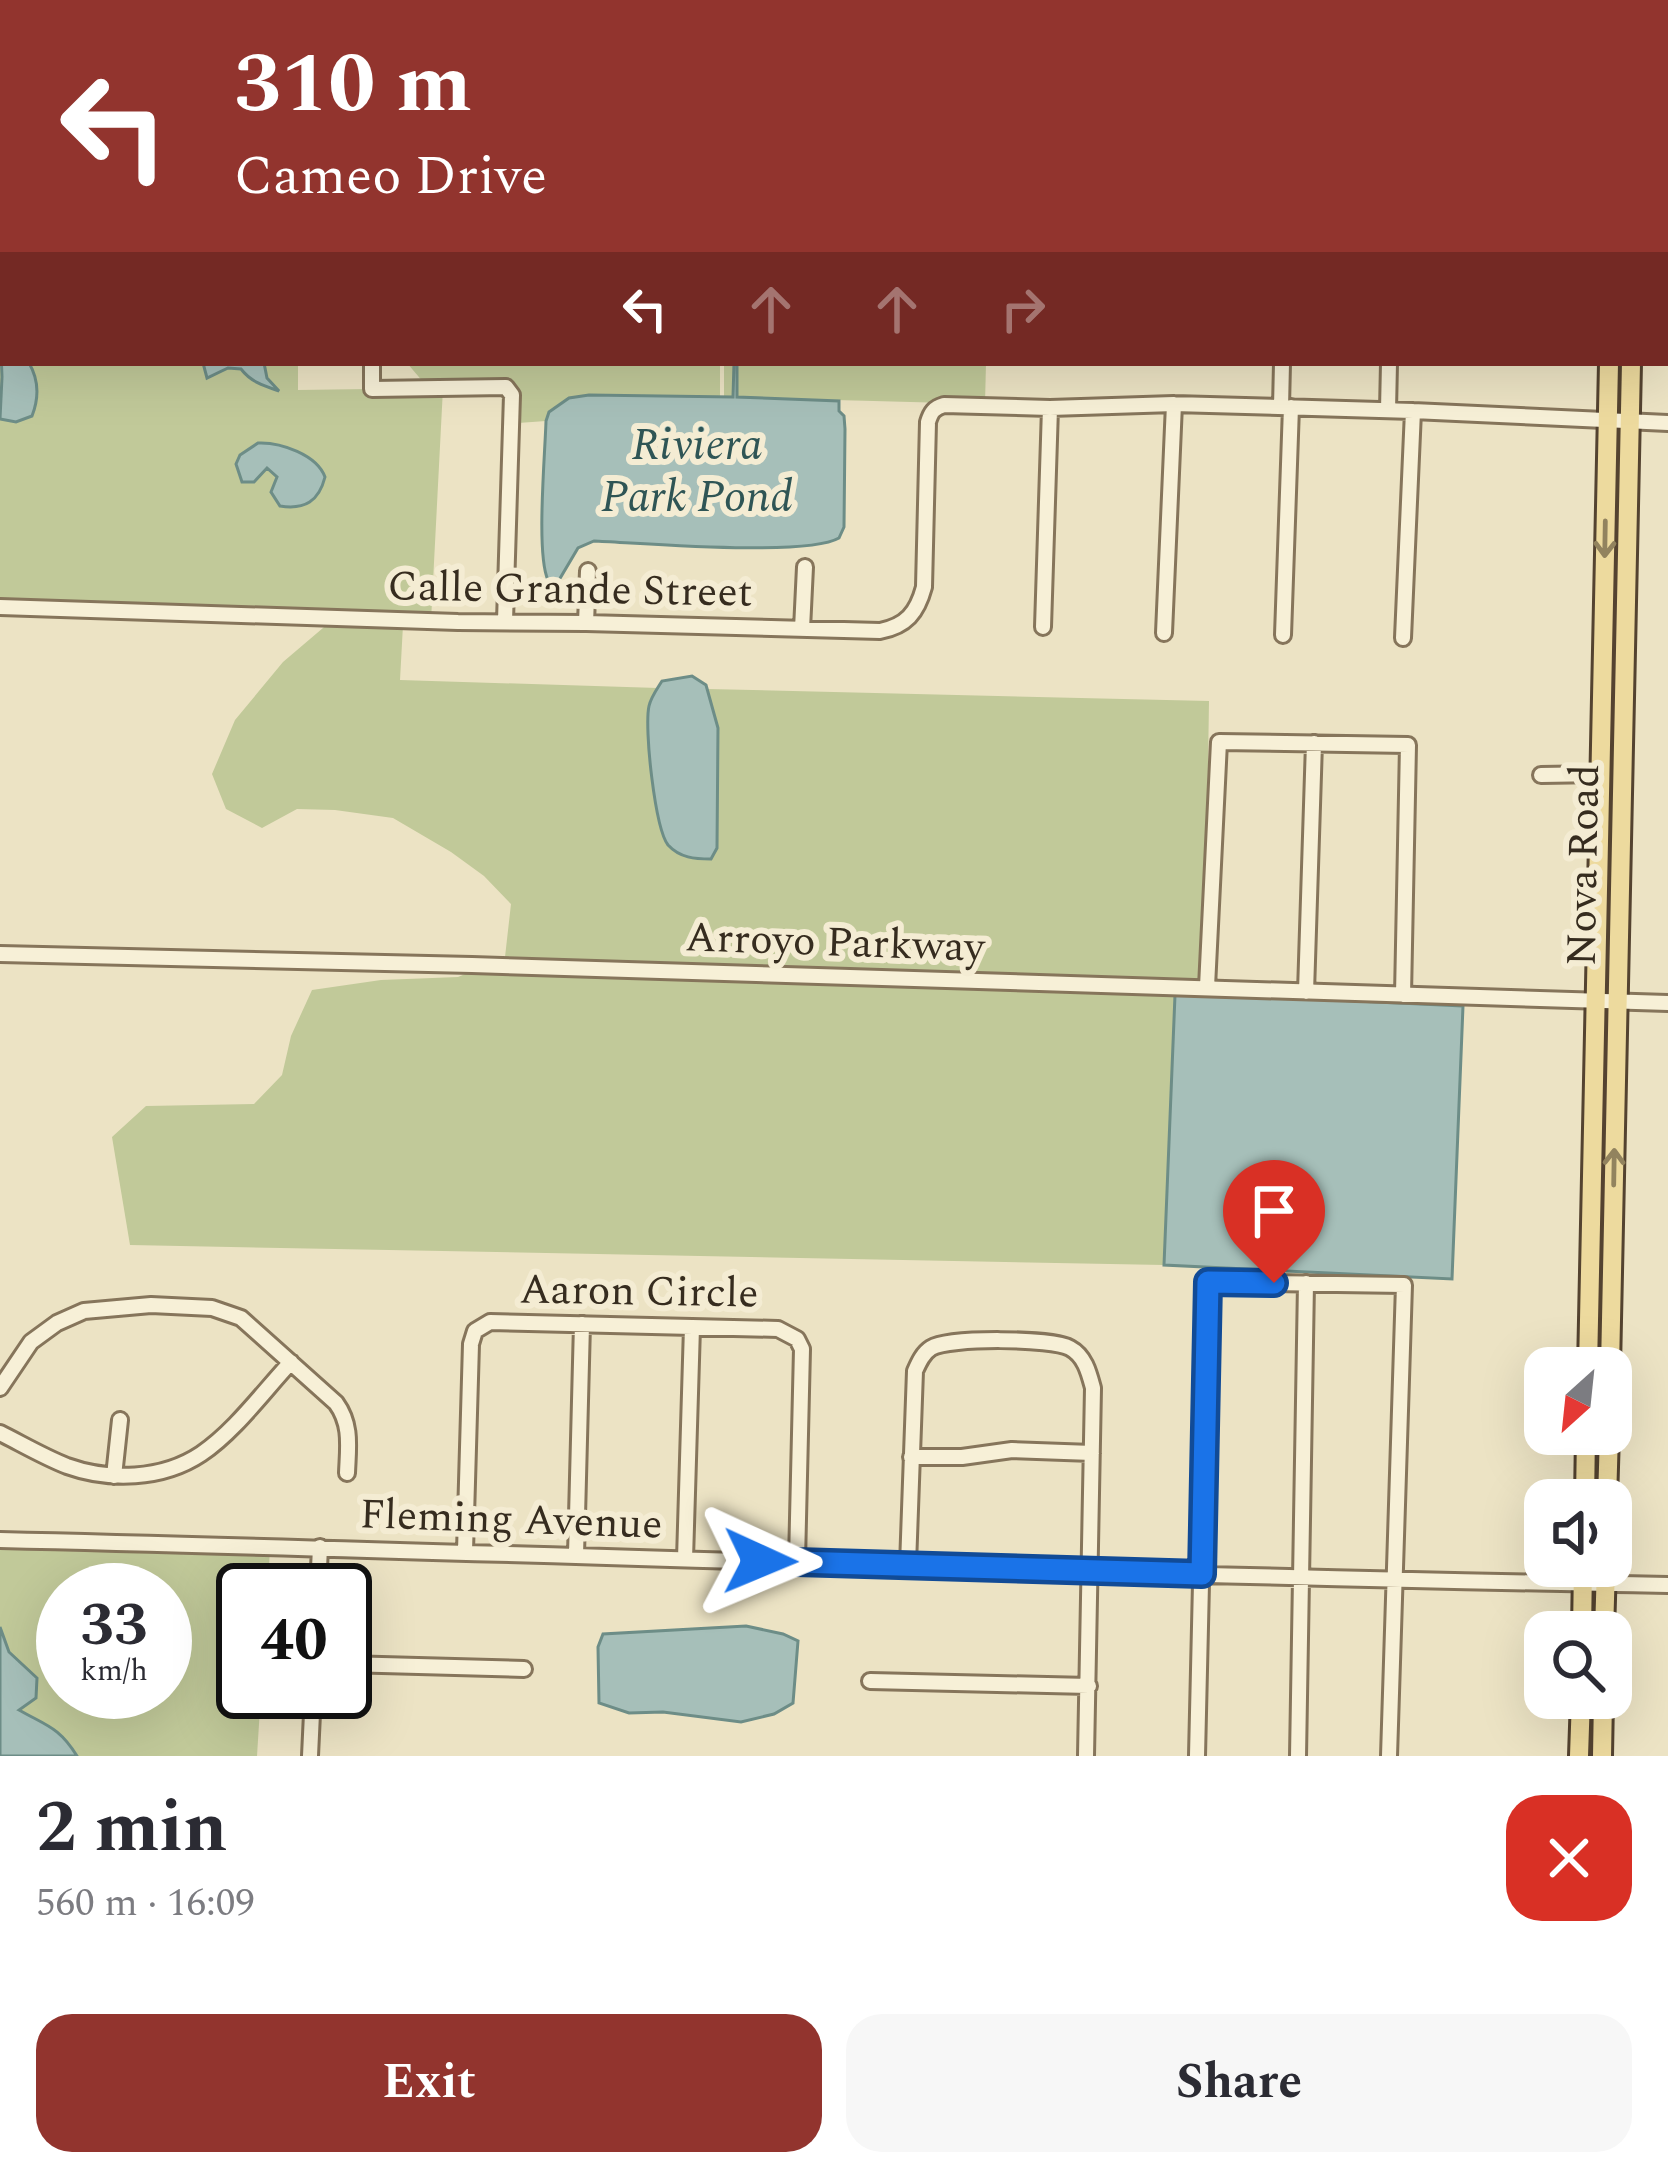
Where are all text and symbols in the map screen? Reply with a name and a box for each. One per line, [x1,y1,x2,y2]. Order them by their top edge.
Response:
text: 310 m [234,21,472,149]
icon: left [36,48,192,204]
text: Cameo Drive [234,136,547,218]
icon: left [612,276,678,342]
icon: ahead [738,276,804,342]
icon: ahead [864,276,930,342]
icon: right [990,276,1056,342]
water label: Riviera Park Pond [601,411,793,532]
one-way arrow [1594,519,1617,558]
street label: Calle Grande Street [387,555,753,625]
street label: Nova Road [1551,763,1617,967]
street label: Arroyo Parkway [684,906,988,980]
one-way arrow [1603,1148,1626,1187]
pin [1223,1160,1325,1283]
icon: arrive [1241,1178,1307,1244]
street label: Aaron Circle [519,1258,759,1326]
north arrow [1524,1347,1632,1455]
map controls [1524,1347,1632,1719]
button: sound [1524,1479,1632,1587]
street label: Fleming Avenue [358,1483,664,1557]
position arrow [697,1498,823,1624]
speed limit sign: 40 [216,1563,372,1719]
text: 33 [80,1580,148,1672]
button: search [1524,1611,1632,1719]
text: km/h [80,1648,148,1694]
text: 2 min [36,1774,228,1883]
button: close [1506,1795,1632,1921]
text: 560 m · 16:09 [36,1874,255,1933]
button: Exit [36,2014,822,2152]
button: Share [846,2014,1632,2152]

